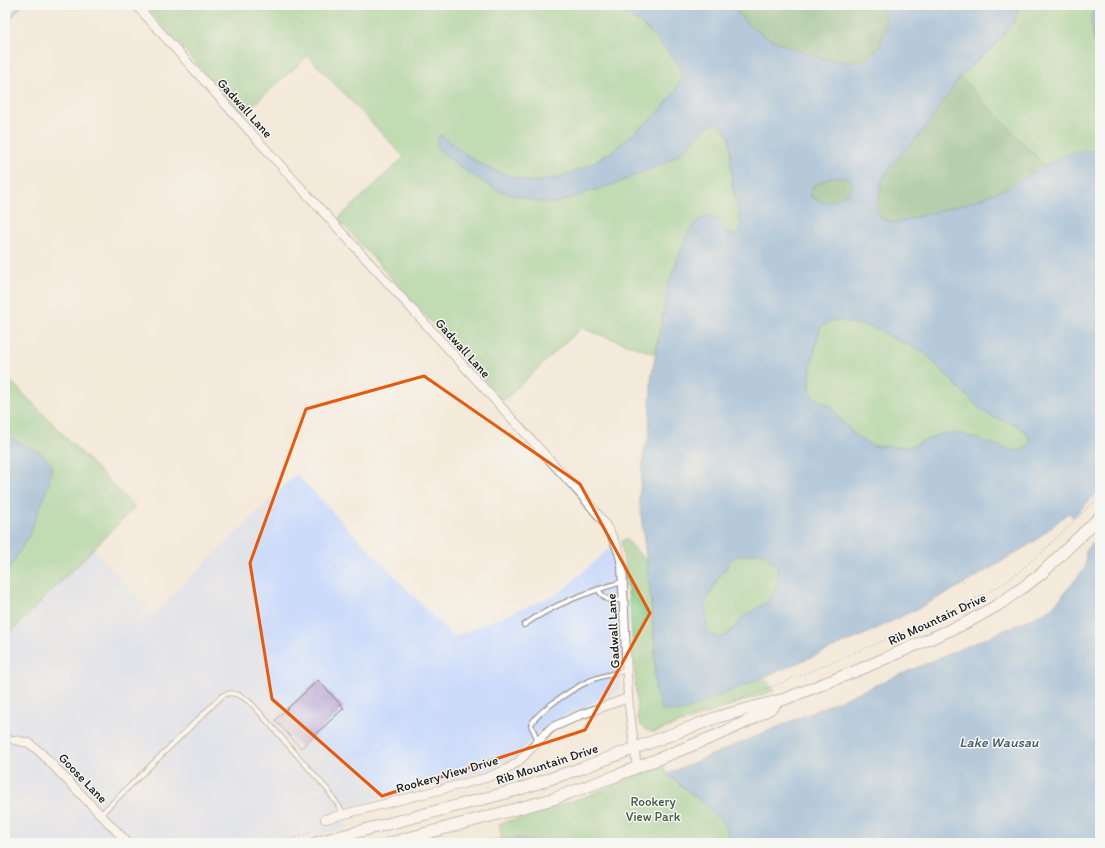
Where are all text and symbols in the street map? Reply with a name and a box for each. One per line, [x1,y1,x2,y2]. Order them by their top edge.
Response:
street label: Gadwall Lane [214,75,276,141]
street label: Gadwall Lane [432,315,494,381]
street label: Rib Mountain Drive [886,590,988,648]
street label: Gadwall Lane [604,593,622,669]
water label: Lake Wausau [959,734,1039,751]
street label: Rib Mountain Drive [494,740,600,788]
street label: Goose Lane [55,750,111,806]
street label: Rookery View Drive [394,752,500,796]
park label: Rookery View Park [626,794,681,824]

